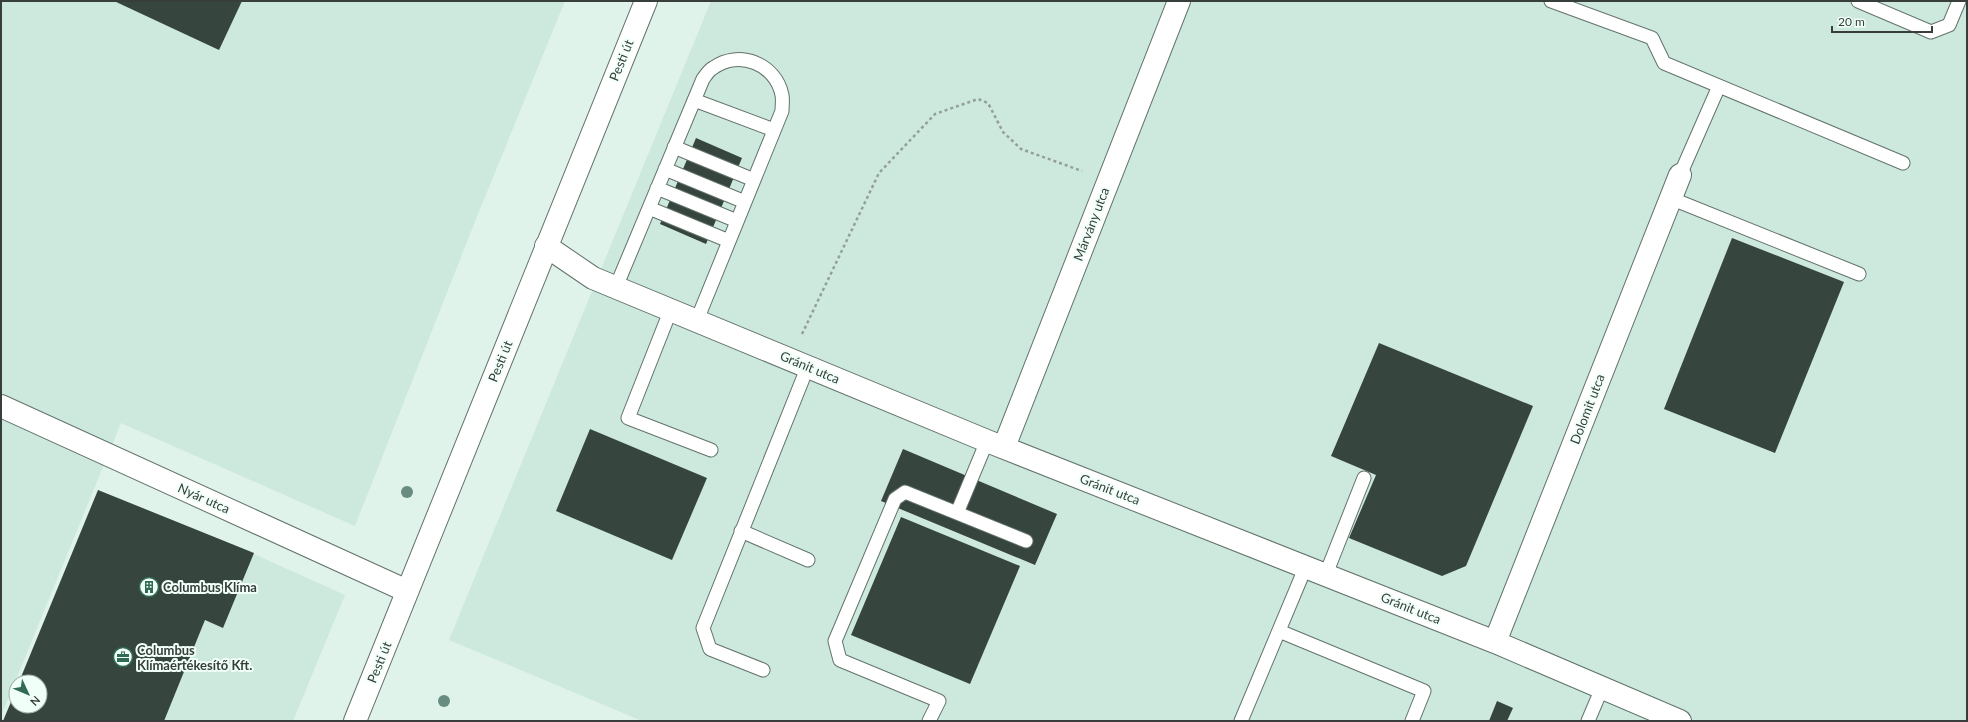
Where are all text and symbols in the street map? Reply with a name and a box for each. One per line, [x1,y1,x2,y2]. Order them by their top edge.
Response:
scale bar [1832,8,1932,34]
text: 20 m [1838,14,1865,29]
street label: Pesti út [605,37,637,83]
street label: Márvány utca [1070,185,1112,263]
street label: Pesti út [484,338,516,384]
street label: Gránit utca [778,347,842,387]
street label: Dolomit utca [1566,372,1608,446]
street label: Gránit utca [1078,470,1142,508]
street label: Nyár utca [176,479,232,517]
building icon: Columbus Klíma [138,576,160,598]
place label: Columbus Klíma [163,579,257,595]
street label: Gránit utca [1379,589,1443,627]
street label: Pesti út [363,639,395,685]
place label: Columbus Klímaértékesítő Kft. [137,642,252,673]
office icon: Columbus Klímaértékesítő Kft. [112,646,134,668]
north arrow [8,674,48,714]
text: N [28,694,43,709]

